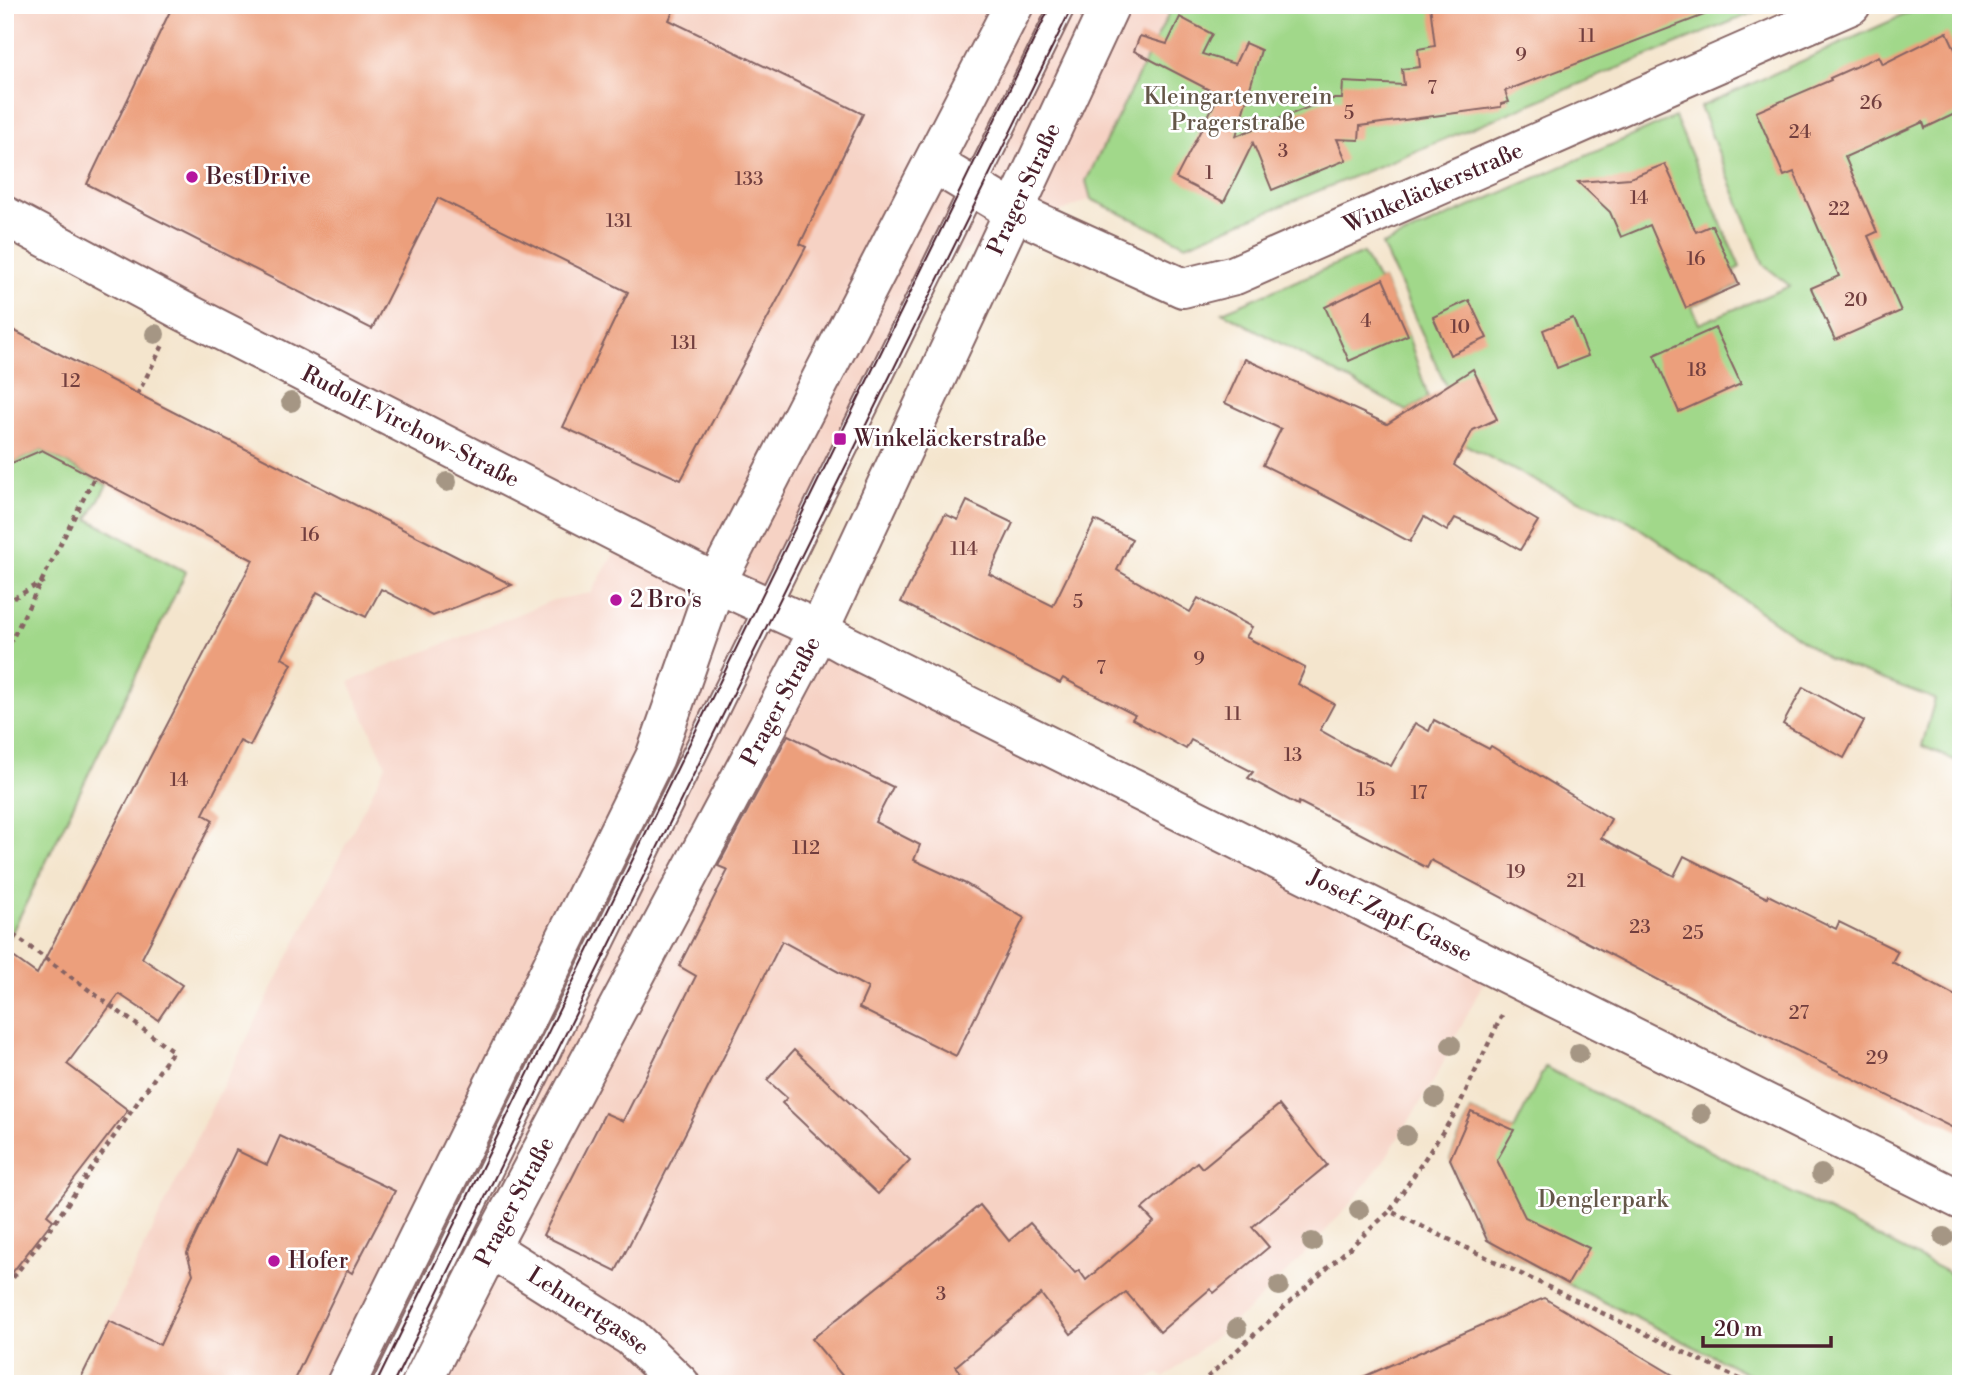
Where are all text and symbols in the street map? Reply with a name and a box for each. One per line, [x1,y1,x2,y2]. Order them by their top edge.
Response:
house number: 11 [1579,24,1596,48]
house number: 9 [1515,43,1527,67]
house number: 7 [1427,76,1437,100]
park label: Kleingartenverein Pragerstraße [1143,83,1333,137]
house number: 26 [1860,91,1882,115]
house number: 5 [1344,101,1354,125]
street label: Prager Straße [982,119,1067,260]
house number: 24 [1789,120,1811,144]
street label: Winkeläckerstraße [1339,136,1527,240]
house number: 3 [1278,139,1288,163]
house number: 1 [1205,161,1213,185]
place label: BestDrive [205,163,311,191]
house number: 133 [734,167,764,191]
marker: BestDrive [184,169,200,185]
house number: 14 [1630,186,1648,210]
house number: 22 [1828,197,1850,221]
house number: 131 [606,209,632,233]
house number: 16 [1686,247,1706,271]
house number: 20 [1844,288,1868,312]
house number: 4 [1360,309,1372,333]
house number: 10 [1450,315,1470,339]
house number: 131 [671,331,697,355]
house number: 18 [1687,358,1707,382]
street label: Rudolf-Virchow-Straße [297,360,524,494]
house number: 12 [61,369,81,393]
place label: Winkeläckerstraße [853,425,1047,453]
marker: Winkeläckerstraße [832,431,848,447]
house number: 16 [300,523,320,547]
house number: 114 [950,537,978,561]
place label: 2 Bro's [630,586,702,614]
house number: 5 [1073,590,1083,614]
marker: 2 Bro's [608,592,624,608]
street label: Prager Straße [735,632,827,771]
house number: 9 [1193,647,1205,671]
house number: 7 [1096,656,1106,680]
house number: 11 [1225,702,1242,726]
house number: 13 [1284,743,1302,767]
house number: 14 [170,768,188,792]
house number: 15 [1357,778,1375,802]
house number: 17 [1411,781,1428,805]
house number: 112 [792,836,820,860]
house number: 19 [1506,860,1526,884]
street label: Josef-Zapf-Gasse [1302,863,1477,968]
house number: 21 [1566,869,1586,893]
house number: 23 [1629,915,1651,939]
house number: 25 [1682,921,1704,945]
house number: 27 [1789,1001,1810,1025]
house number: 29 [1866,1046,1888,1070]
street label: Prager Straße [469,1132,561,1271]
park label: Denglerpark [1538,1186,1669,1214]
place label: Hofer [288,1247,348,1275]
marker: Hofer [266,1253,282,1269]
street label: Lehnertgasse [522,1261,655,1361]
house number: 3 [936,1282,946,1306]
scale bar [1703,1305,1831,1349]
text: 20 m [1714,1317,1763,1343]

